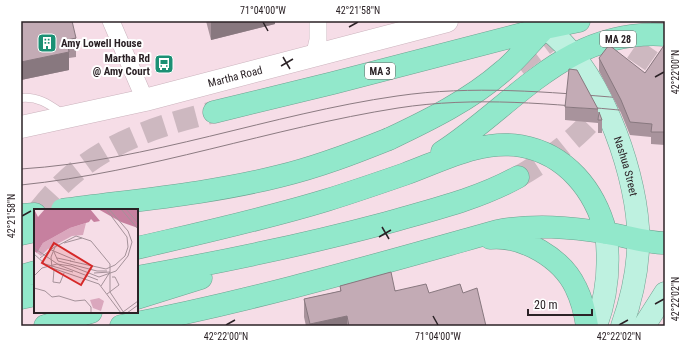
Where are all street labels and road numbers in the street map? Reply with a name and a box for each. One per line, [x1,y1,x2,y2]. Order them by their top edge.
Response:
road number: MA 28 [600,31,636,47]
street label: Martha Road [206,63,264,90]
road number: MA 3 [365,63,395,79]
street label: Nashua Street [611,134,640,197]

